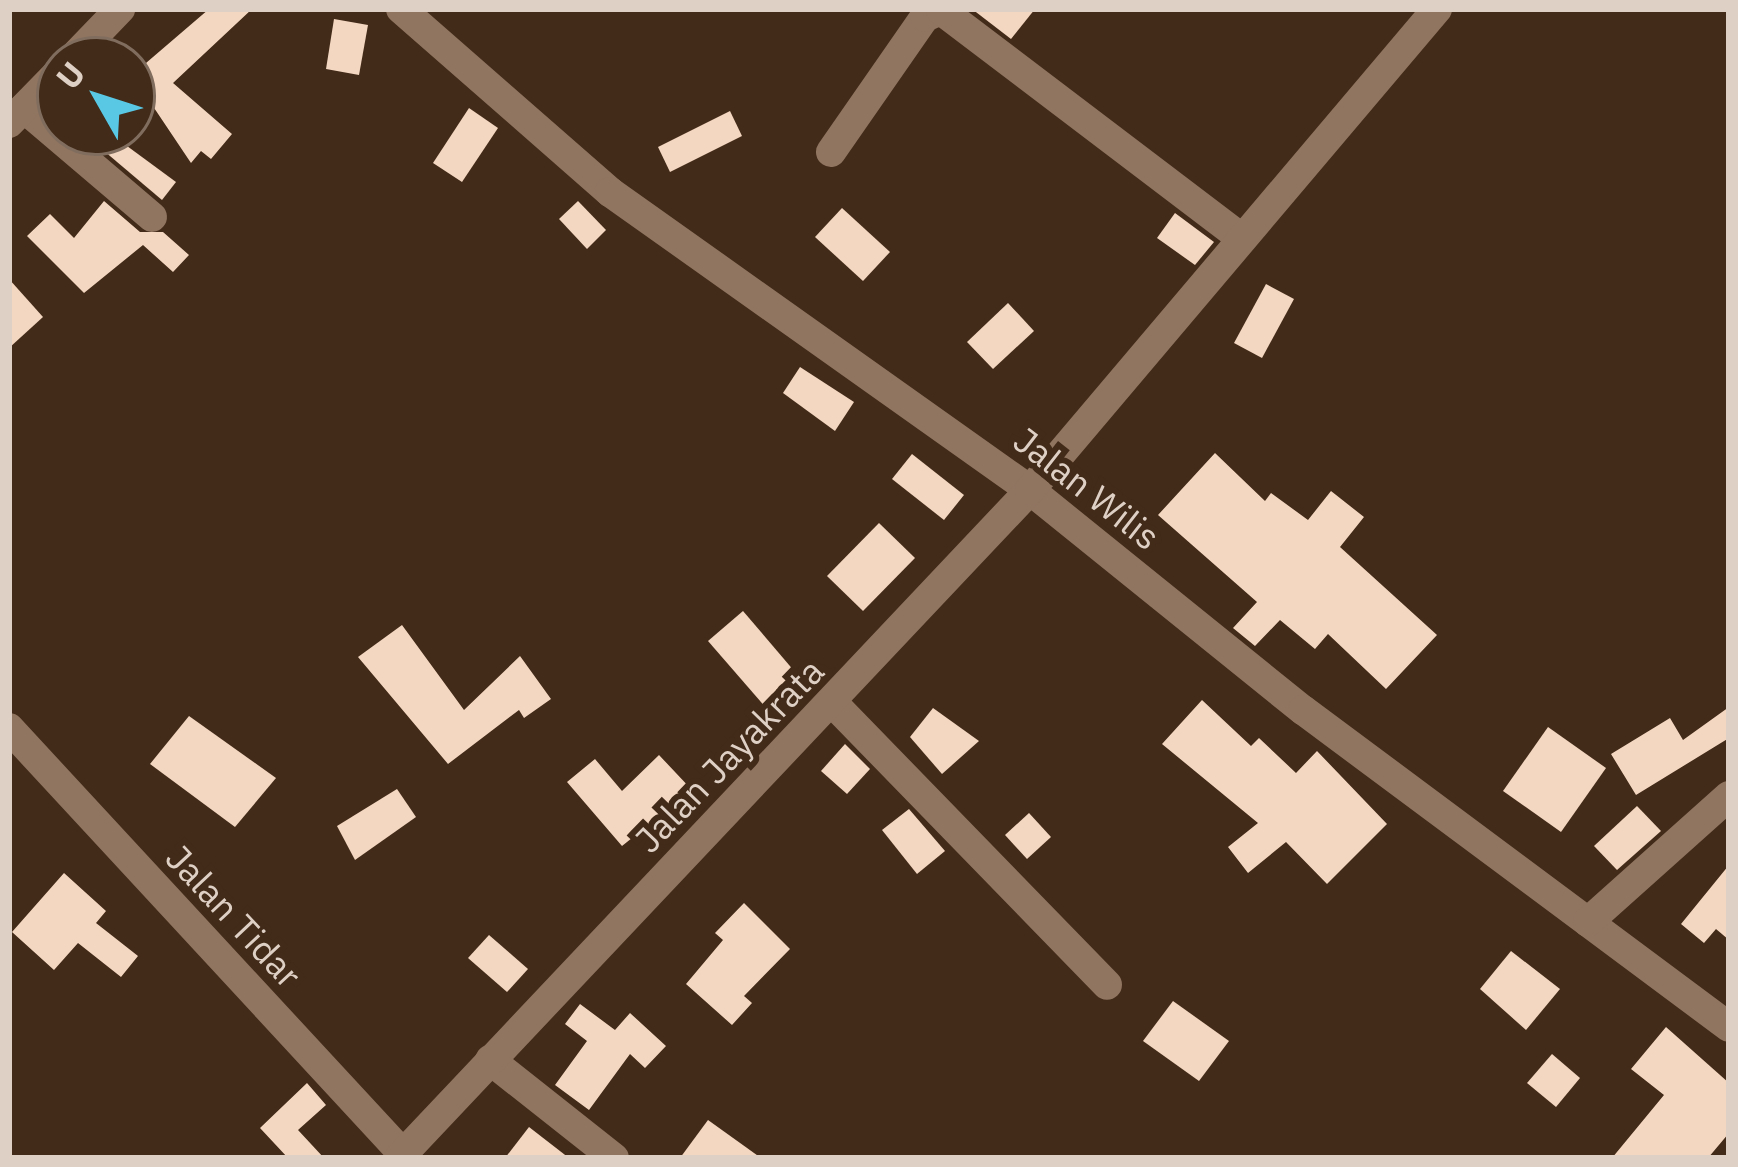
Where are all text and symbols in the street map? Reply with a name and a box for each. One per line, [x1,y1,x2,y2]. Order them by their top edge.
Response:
north arrow [36,36,156,156]
text: U [46,52,94,97]
street label: Jalan Wilis [1006,418,1168,558]
street label: Jalan Jayakrata [626,649,832,861]
street label: Jalan Tidar [157,836,311,996]

